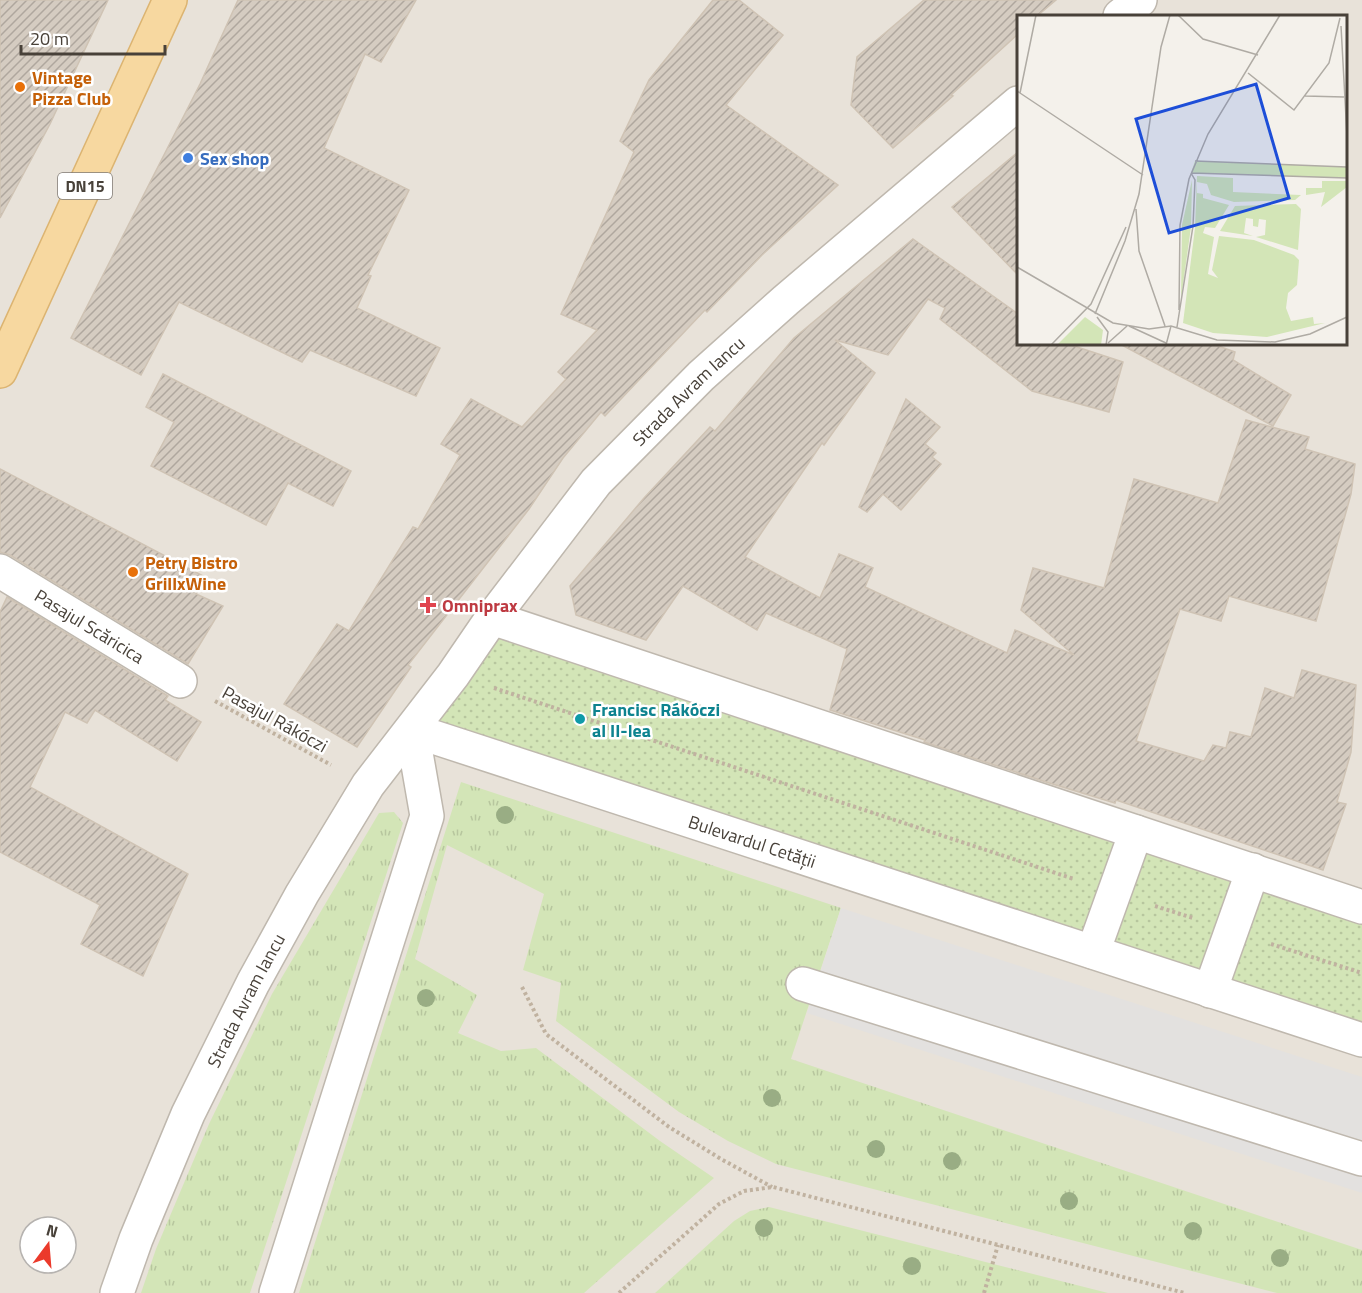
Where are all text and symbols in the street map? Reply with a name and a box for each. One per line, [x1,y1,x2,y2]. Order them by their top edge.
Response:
inset map [1017,15,1347,345]
scale bar [21,18,165,56]
text: 20 m [30,25,69,52]
place label: Vintage Pizza Club [32,64,111,112]
marker: Vintage Pizza Club [13,80,27,94]
place label: Sex shop [200,145,269,172]
marker: Sex shop [181,151,195,165]
road number: DN15 [58,173,112,199]
street label: Strada Avram Iancu [626,330,751,452]
place label: Petry Bistro GrillxWine [145,549,238,597]
marker: Petry Bistro GrillxWine [126,565,140,579]
street label: Pasajul Scăricica [30,582,150,670]
place label: Omniprax [442,592,518,619]
marker: Omniprax [419,596,437,614]
street label: Pasajul Rákóczi [217,679,333,759]
place label: Francisc Rákóczi al II-lea [592,696,720,744]
marker: Francisc Rákóczi al II-lea [573,712,587,726]
street label: Bulevardul Cetății [685,808,820,874]
street label: Strada Avram Iancu [200,928,291,1072]
north arrow [18,1215,78,1275]
text: N [43,1218,61,1244]

